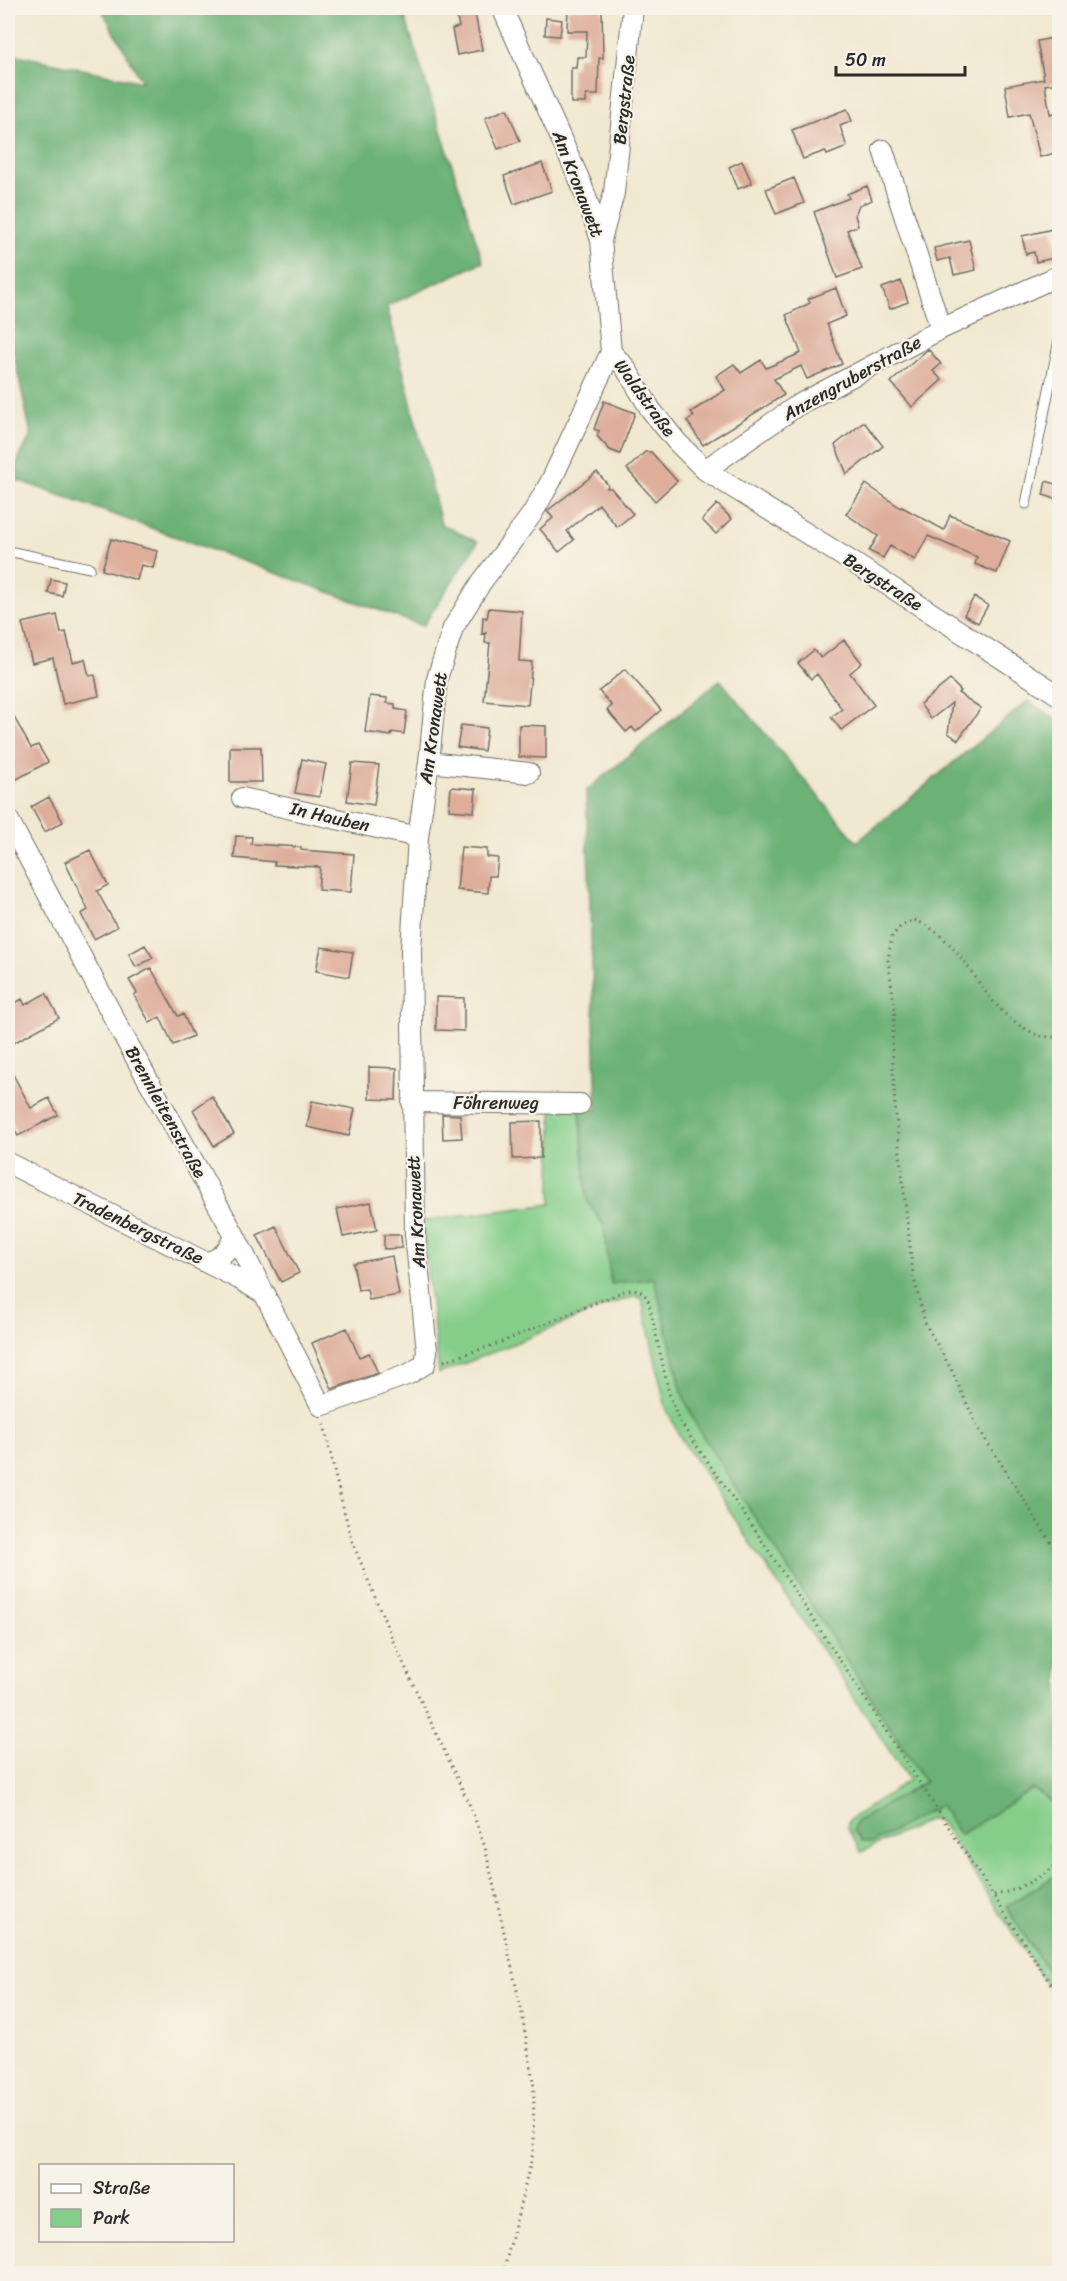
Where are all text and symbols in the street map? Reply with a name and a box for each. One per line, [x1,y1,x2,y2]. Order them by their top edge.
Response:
scale bar [836,39,965,77]
text: 50 m [845,44,886,76]
street label: Bergstraße [603,53,645,146]
street label: Am Kronawett [543,125,613,242]
street label: Anzengruberstraße [776,327,927,430]
street label: Waldstraße [606,352,685,444]
street label: Bergstraße [837,544,930,620]
street label: Am Kronawett [409,670,457,787]
street label: In Hauben [286,792,373,842]
street label: Brennleitenstraße [116,1040,216,1184]
street label: Föhrenweg [453,1087,539,1119]
street label: Am Kronawett [397,1155,435,1270]
street label: Tradenbergstraße [67,1182,209,1274]
legend [39,2164,234,2242]
text: Straße [93,2172,150,2204]
text: Park [93,2202,130,2234]

